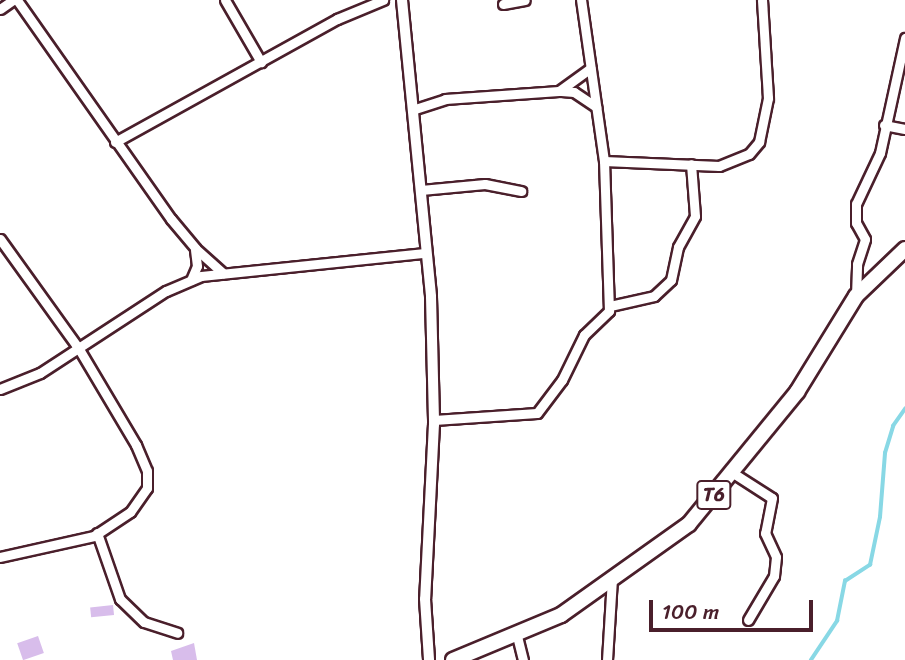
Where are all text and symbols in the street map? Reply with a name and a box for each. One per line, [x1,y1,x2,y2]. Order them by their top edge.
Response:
road number: T6 [695,480,733,510]
scale bar [653,586,818,630]
text: 100 m [662,593,719,631]

